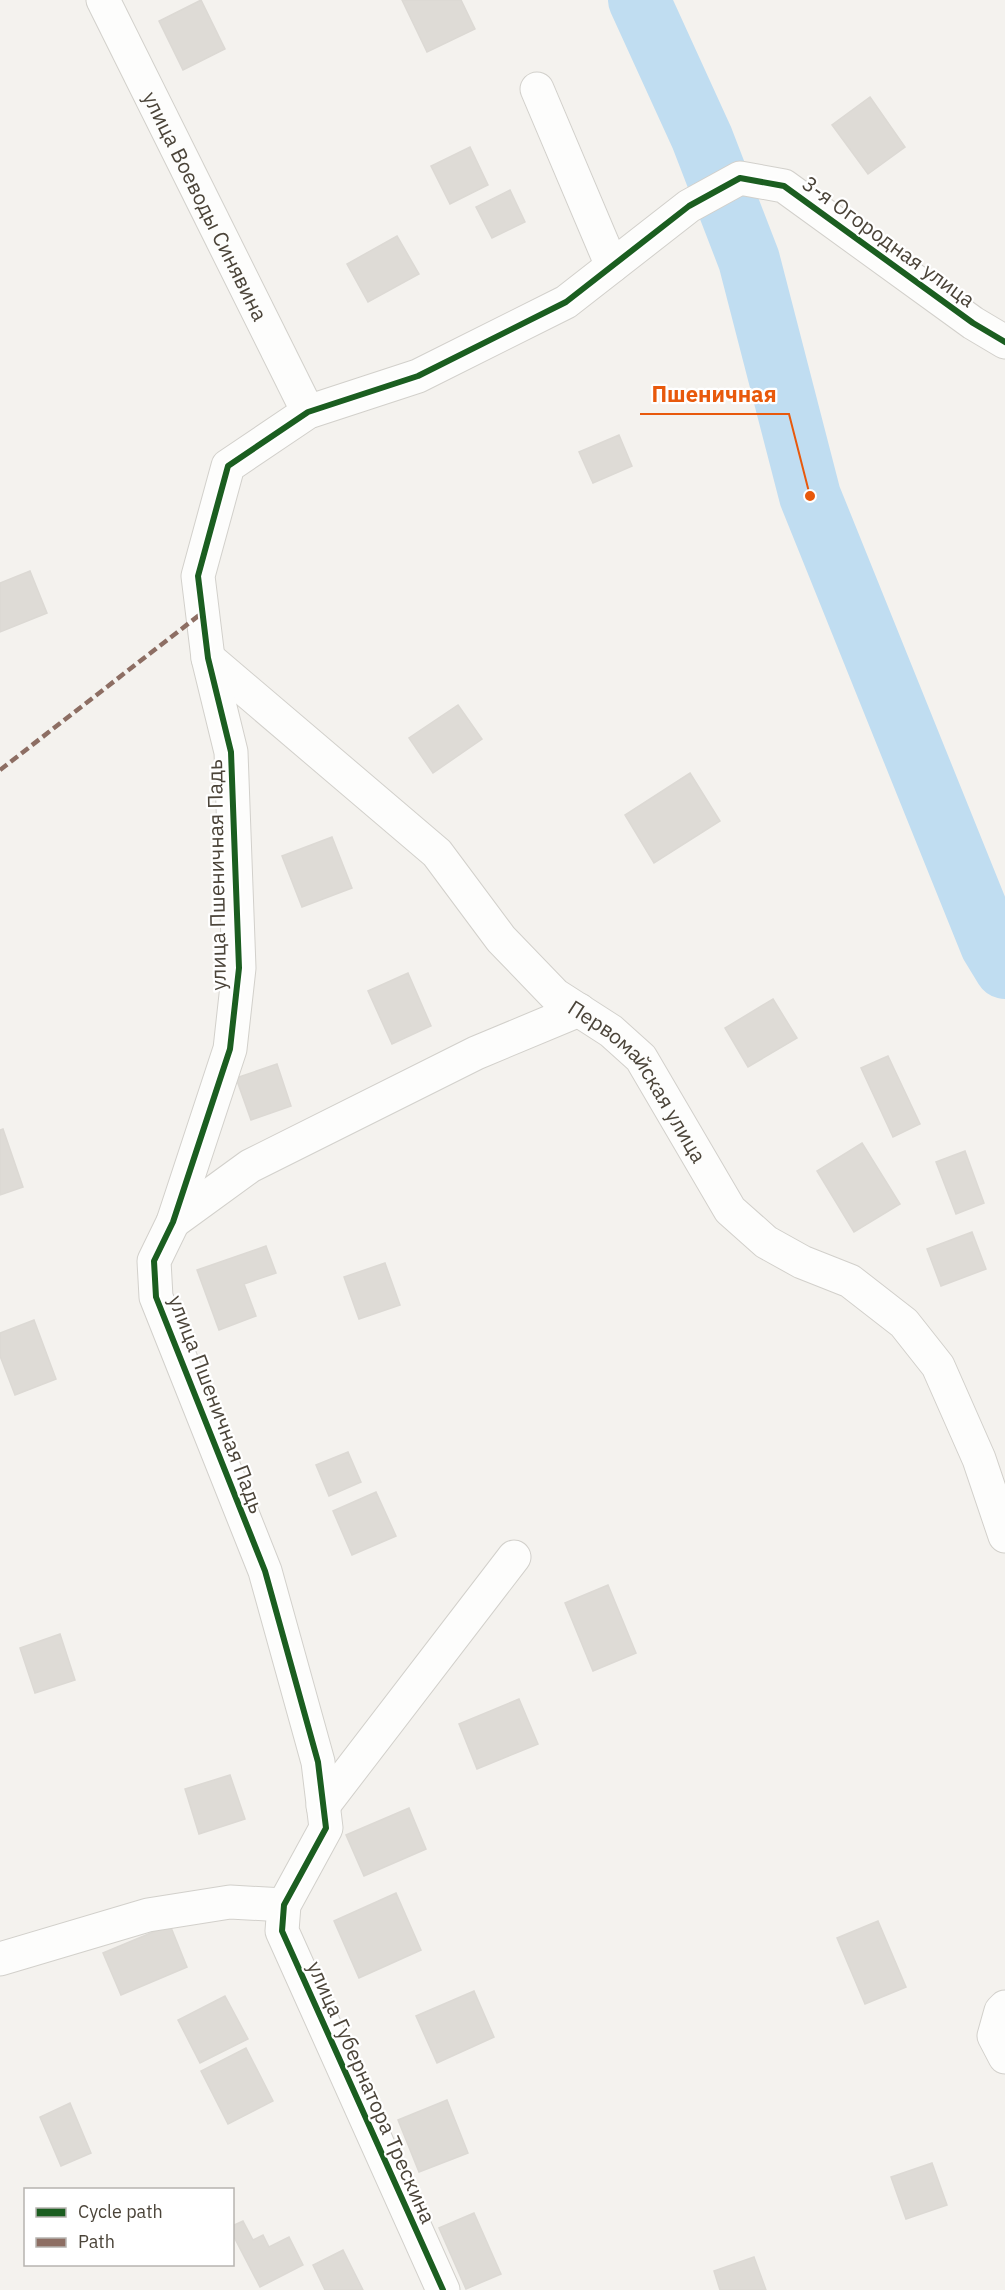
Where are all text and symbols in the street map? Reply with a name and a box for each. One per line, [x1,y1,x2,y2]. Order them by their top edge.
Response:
street label: улица Воеводы Синявина [137,86,274,325]
street label: 3-я Огородная улица [797,169,981,313]
callout: Пшеничная [640,374,789,414]
text: Пшеничная [651,379,777,408]
street label: улица Пшеничная Падь [200,759,232,991]
street label: Первомайская улица [563,993,713,1168]
street label: улица Пшеничная Падь [162,1291,272,1517]
street label: улица Губернатора Трескина [301,1956,443,2228]
legend [24,2188,234,2266]
text: Cycle path [78,2200,163,2223]
text: Path [78,2230,115,2253]

